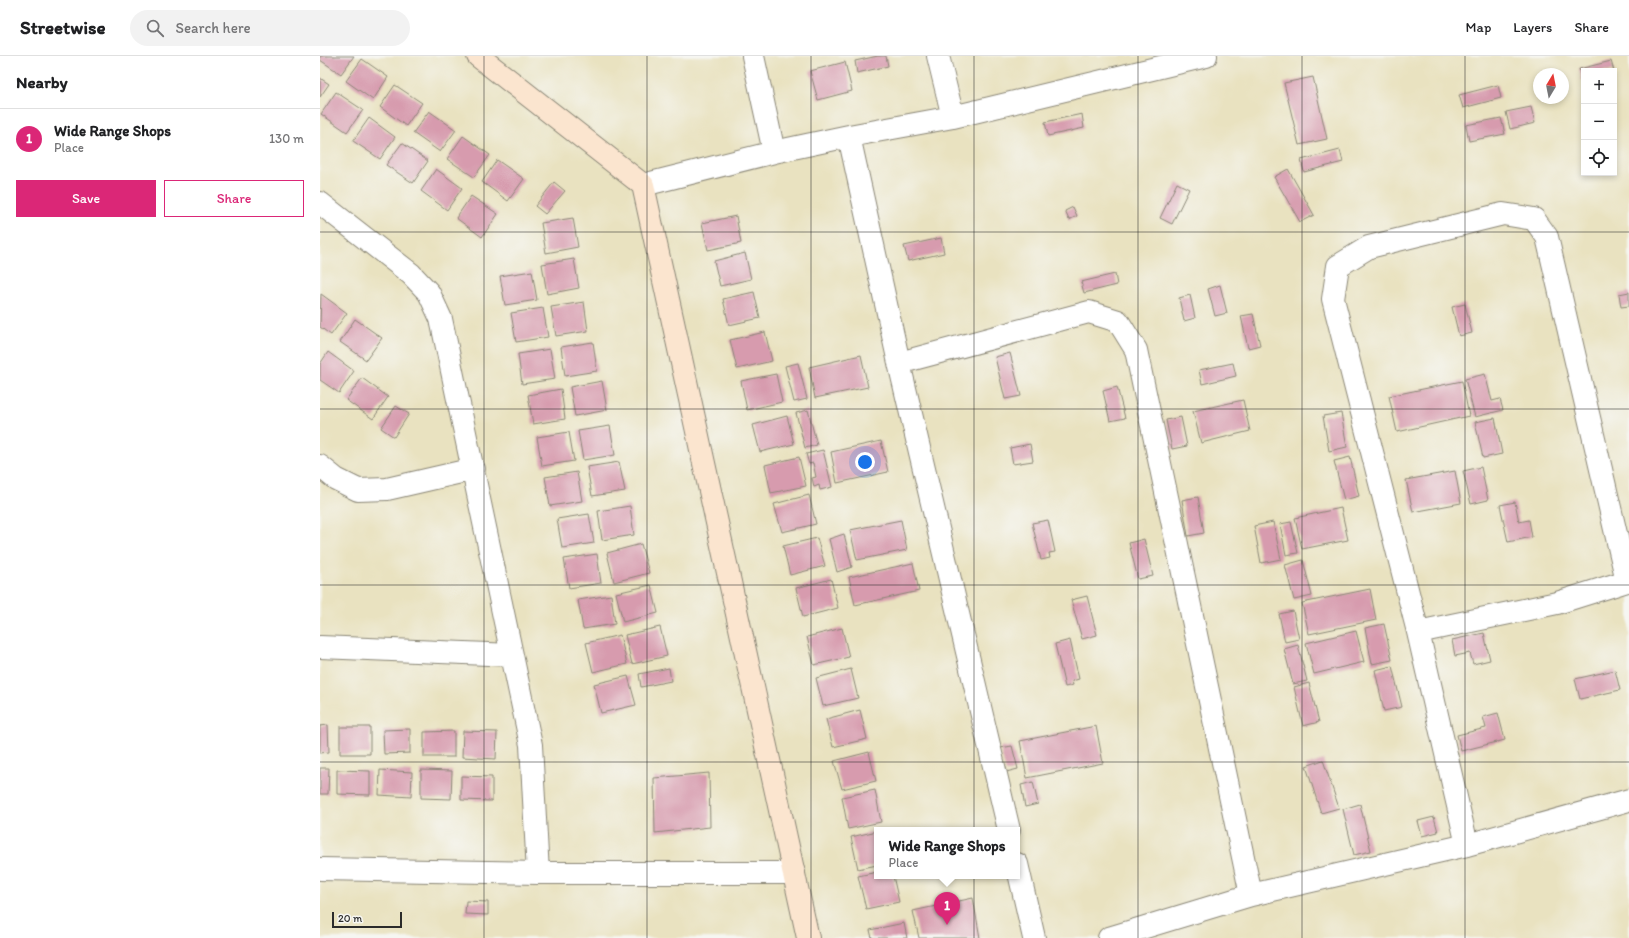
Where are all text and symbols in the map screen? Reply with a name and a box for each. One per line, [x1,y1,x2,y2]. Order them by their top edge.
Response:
search box [130,10,410,46]
text: Streetwise [20,16,106,39]
icon: search [144,17,166,39]
text: Search here [176,19,251,37]
text: Map [1466,19,1491,36]
text: Layers [1513,19,1552,36]
text: Share [1574,19,1609,36]
north arrow [1533,68,1569,104]
map controls [1581,68,1617,176]
button: + [1581,68,1617,104]
text: Nearby [16,72,68,92]
button: − [1581,104,1617,140]
text: Wide Range Shops [54,122,171,140]
text: 1 [26,131,32,146]
text: 130 m [269,131,304,146]
text: Place [54,140,84,155]
button: locate [1581,140,1617,176]
button: Save [16,180,156,217]
button: Share [164,180,304,217]
your location [855,452,875,472]
popup [874,827,1020,879]
text: Wide Range Shops [888,837,1006,855]
text: Place [888,855,918,870]
pin: 1 [934,892,960,925]
scale bar [332,910,402,929]
text: 20 m [338,912,362,925]

